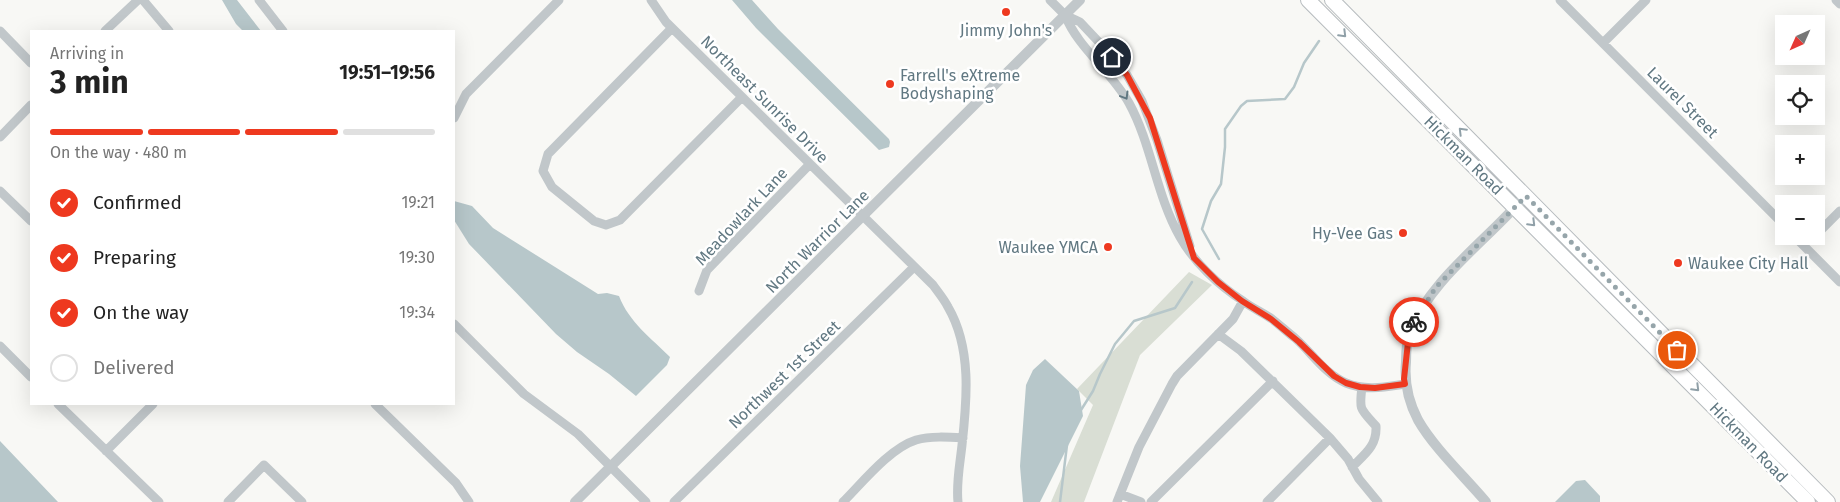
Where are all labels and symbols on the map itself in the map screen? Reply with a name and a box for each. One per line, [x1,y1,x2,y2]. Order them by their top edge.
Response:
marker: Jimmy John's [1000,6,1012,18]
north arrow [1775,15,1825,65]
place label: Jimmy John's [960,21,1052,40]
one-way arrow [1337,29,1346,38]
street label: Northeast Sunrise Drive [697,32,832,167]
pin [1091,36,1133,78]
street label: Laurel Street [1643,63,1722,142]
place label: Farrell's eXtreme Bodyshaping [900,66,1020,103]
marker: Farrell's eXtreme Bodyshaping [884,78,896,90]
one-way arrow [1118,90,1128,99]
street label: Hickman Road [1420,112,1507,199]
one-way arrow [1458,128,1467,137]
street label: Meadowlark Lane [691,164,791,269]
street label: North Warrior Lane [762,186,873,297]
one-way arrow [1527,218,1536,227]
place label: Hy-Vee Gas [1312,224,1393,243]
marker: Hy-Vee Gas [1397,227,1409,239]
place label: Waukee YMCA [999,238,1099,257]
marker: Waukee YMCA [1102,241,1114,253]
place label: Waukee City Hall [1688,254,1809,273]
marker: Waukee City Hall [1672,257,1684,269]
courier [1389,297,1439,347]
street label: Northwest 1st Street [725,316,844,432]
pin [1656,329,1698,371]
one-way arrow [1690,382,1699,391]
street label: Hickman Road [1706,398,1792,486]

